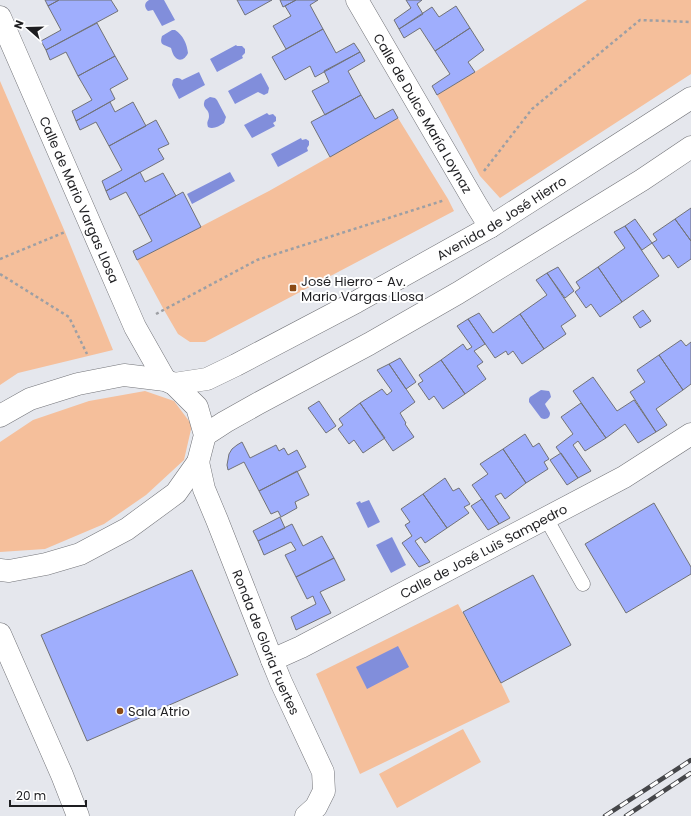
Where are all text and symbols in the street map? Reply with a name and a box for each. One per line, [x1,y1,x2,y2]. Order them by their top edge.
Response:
north arrow [8,8,48,48]
text: N [10,18,28,31]
street label: Calle de Dulce María Loynaz [368,30,477,197]
street label: Calle de Mario Vargas Llosa [34,113,124,286]
street label: Avenida de José Hierro [433,171,570,265]
place label: José Hierro - Av. Mario Vargas Llosa [301,272,424,306]
marker: José Hierro - Av. Mario Vargas Llosa [288,283,298,293]
street label: Calle de José Luis Sampedro [397,499,571,603]
street label: Ronda de Gloria Fuertes [227,567,304,718]
place label: Sala Atrio [128,702,190,721]
marker: Sala Atrio [115,706,125,716]
scale bar [10,782,86,808]
text: 20 m [16,787,46,804]

